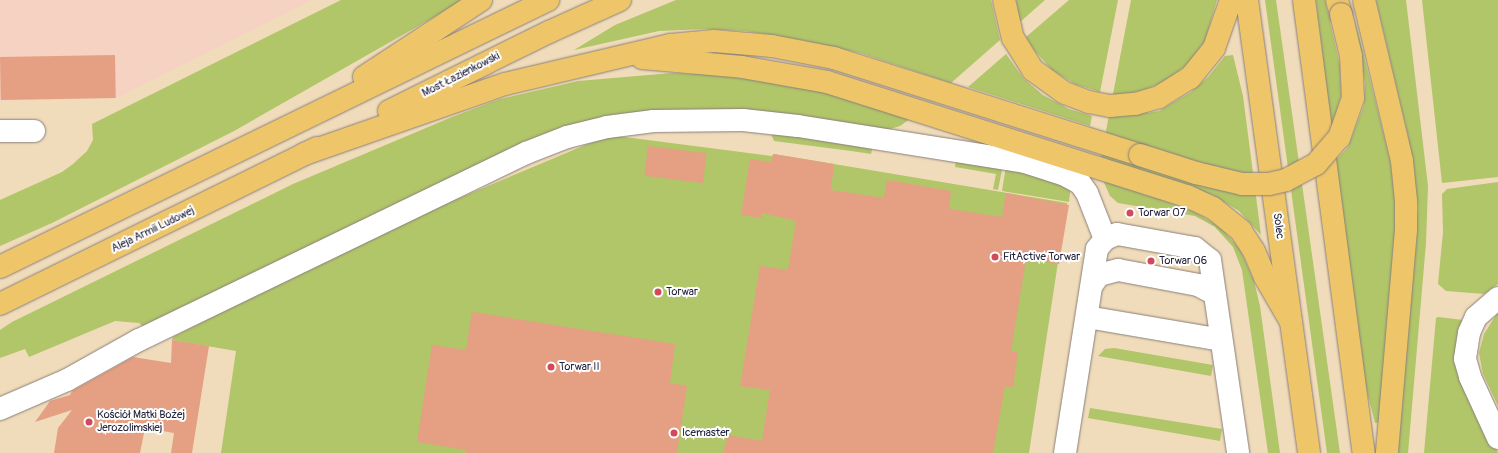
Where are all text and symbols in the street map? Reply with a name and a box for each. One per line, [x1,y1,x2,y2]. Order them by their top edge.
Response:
street label: Most Łazienkowski [420,50,502,100]
street label: Aleja Armii Ludowej [109,204,197,256]
place label: Torwar 07 [1138,206,1186,220]
marker: Torwar 07 [1125,208,1135,218]
street label: Solec [1270,212,1286,240]
place label: FitActive Torwar [1003,250,1080,264]
marker: FitActive Torwar [990,252,1000,262]
place label: Torwar 06 [1159,254,1207,268]
marker: Torwar 06 [1146,256,1156,266]
place label: Torwar [666,285,698,299]
marker: Torwar [653,287,663,297]
place label: Torwar II [559,360,600,374]
marker: Torwar II [546,362,556,372]
place label: Kościół Matki Bożej Jerozolimskiej [97,409,185,435]
marker: Kościół Matki Bożej Jerozolimskiej [84,417,94,427]
place label: Icemaster [682,426,730,440]
marker: Icemaster [669,428,679,438]

